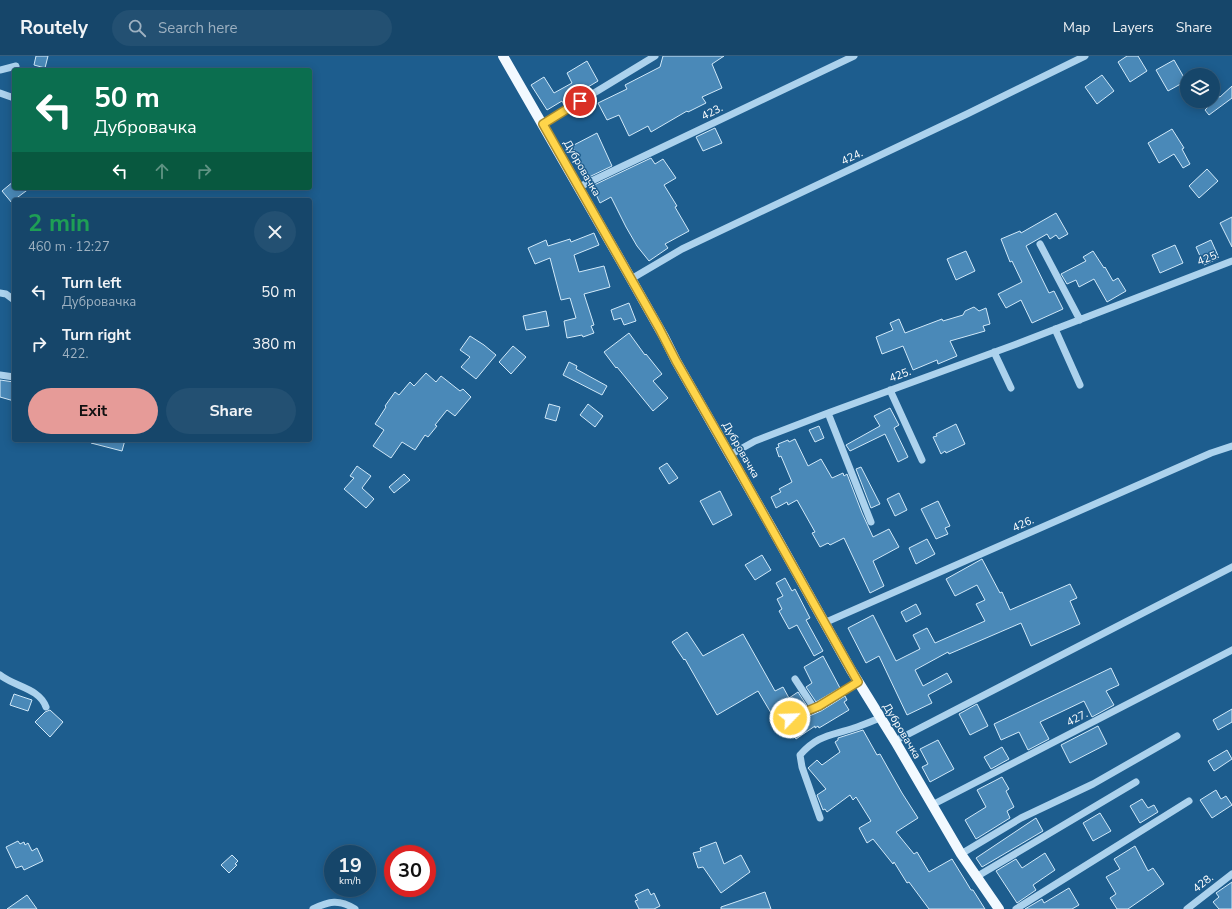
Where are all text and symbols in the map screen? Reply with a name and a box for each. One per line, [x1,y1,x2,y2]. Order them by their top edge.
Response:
search box [112,10,392,46]
text: Routely [20,15,88,41]
icon: search [126,17,148,39]
text: Search here [158,18,238,38]
text: Map [1063,18,1090,37]
text: Layers [1112,18,1154,37]
text: Share [1176,18,1212,37]
map controls [1180,68,1220,108]
button: layers [1180,68,1220,108]
text: 50 m [94,79,160,117]
icon: left [28,84,80,136]
pin [563,84,597,118]
icon: arrive [569,90,591,112]
street label: 423. [699,100,725,124]
text: Дубровачка [94,115,197,139]
street label: Дубровачка [560,137,604,199]
street label: 424. [839,145,865,169]
icon: left [109,160,131,182]
icon: ahead [151,160,173,182]
icon: right [193,160,215,182]
text: 2 min [28,207,90,239]
button: close [254,211,296,253]
text: 460 m · 12:27 [28,238,110,256]
street label: 425. [1195,247,1221,269]
text: Turn left [62,273,121,293]
icon: left [28,281,50,303]
text: 50 m [261,282,296,302]
text: Дубровачка [62,293,136,311]
text: Turn right [62,325,131,345]
icon: right [28,333,50,355]
text: 380 m [252,334,296,354]
text: 422. [62,345,88,363]
street label: 425. [887,364,913,386]
button: Exit [28,388,158,434]
button: Share [166,388,296,434]
street label: Дубровачка [719,419,763,481]
street label: 426. [1010,513,1036,535]
position arrow [769,697,811,739]
street label: Дубровачка [879,700,925,762]
street label: 427. [1064,706,1090,730]
speed limit sign: 30 [384,845,436,897]
text: 19 [338,852,362,879]
street label: 428. [1190,870,1216,896]
text: km/h [339,874,361,888]

